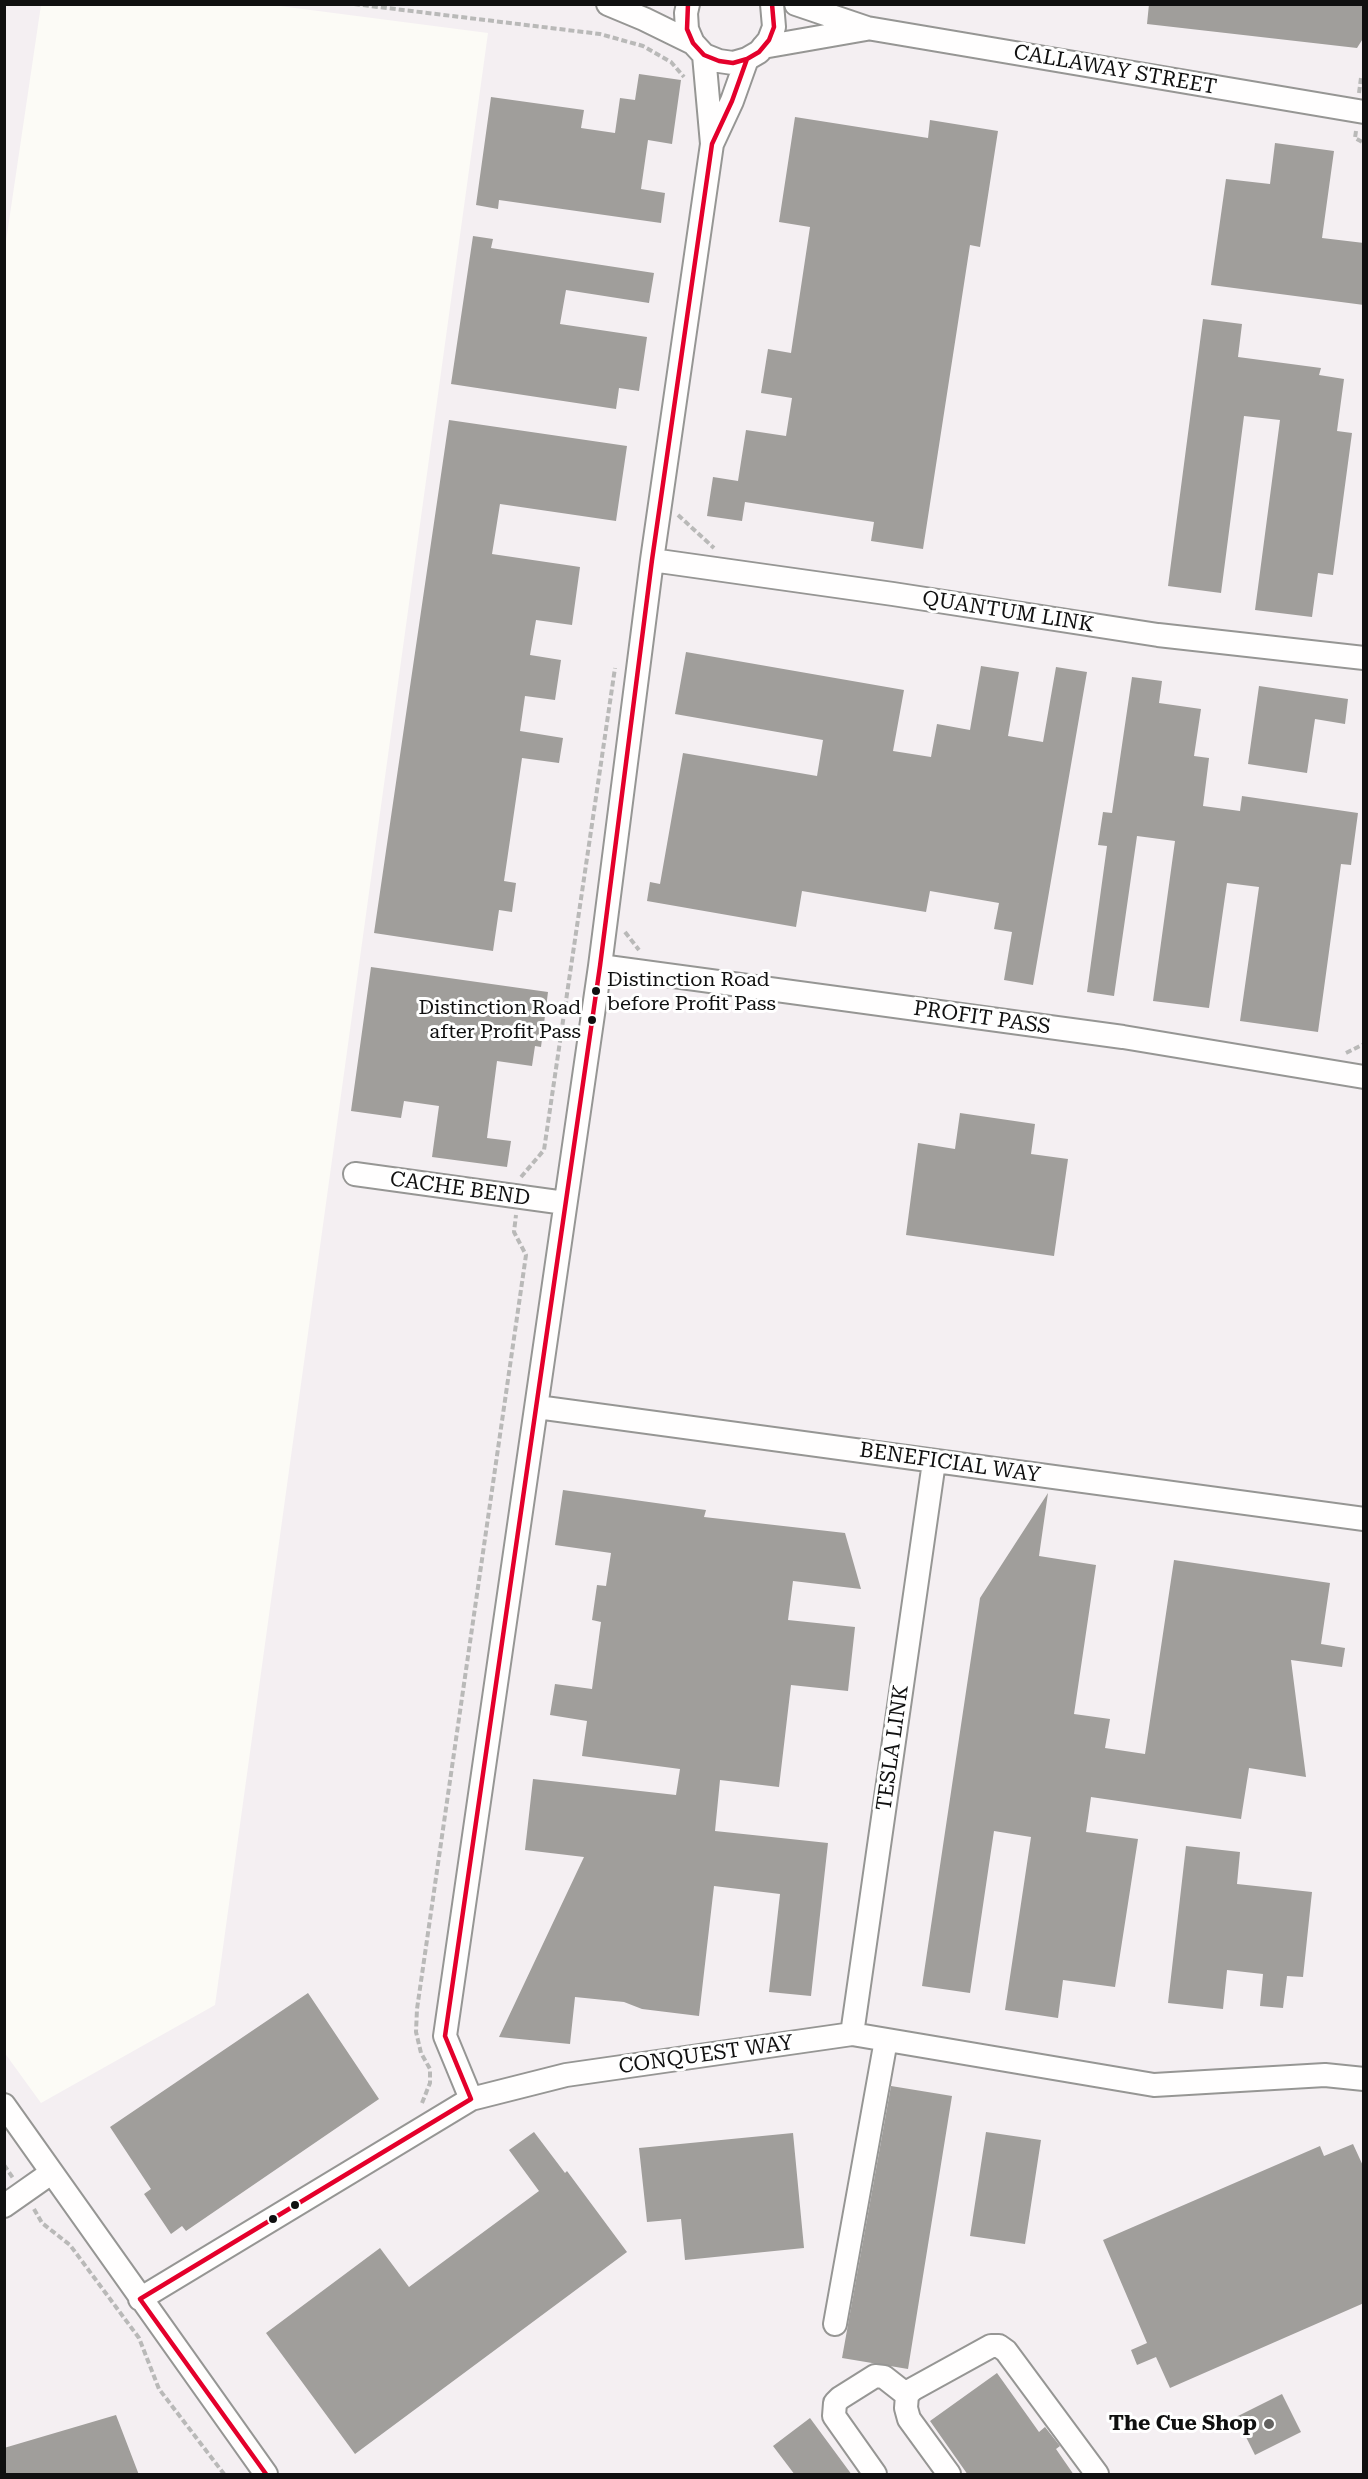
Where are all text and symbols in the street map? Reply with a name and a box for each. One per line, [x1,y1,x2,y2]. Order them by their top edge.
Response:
street label: CALLAWAY STREET [1012,40,1218,100]
street label: QUANTUM LINK [920,586,1096,638]
place label: Distinction Road before Profit Pass [607,968,776,1015]
marker: Distinction Road before Profit Pass [590,985,602,997]
place label: Distinction Road after Profit Pass [418,996,581,1043]
street label: PROFIT PASS [912,996,1052,1040]
marker: Distinction Road after Profit Pass [586,1014,598,1026]
street label: CACHE BEND [388,1167,532,1211]
street label: BENEFICIAL WAY [858,1438,1042,1488]
street label: TESLA LINK [872,1683,914,1813]
street label: CONQUEST WAY [617,2030,795,2080]
unlabelled marker [289,2199,301,2211]
unlabelled marker [267,2213,279,2225]
place label: The Cue Shop [1109,2411,1257,2437]
marker: The Cue Shop [1262,2417,1276,2431]

